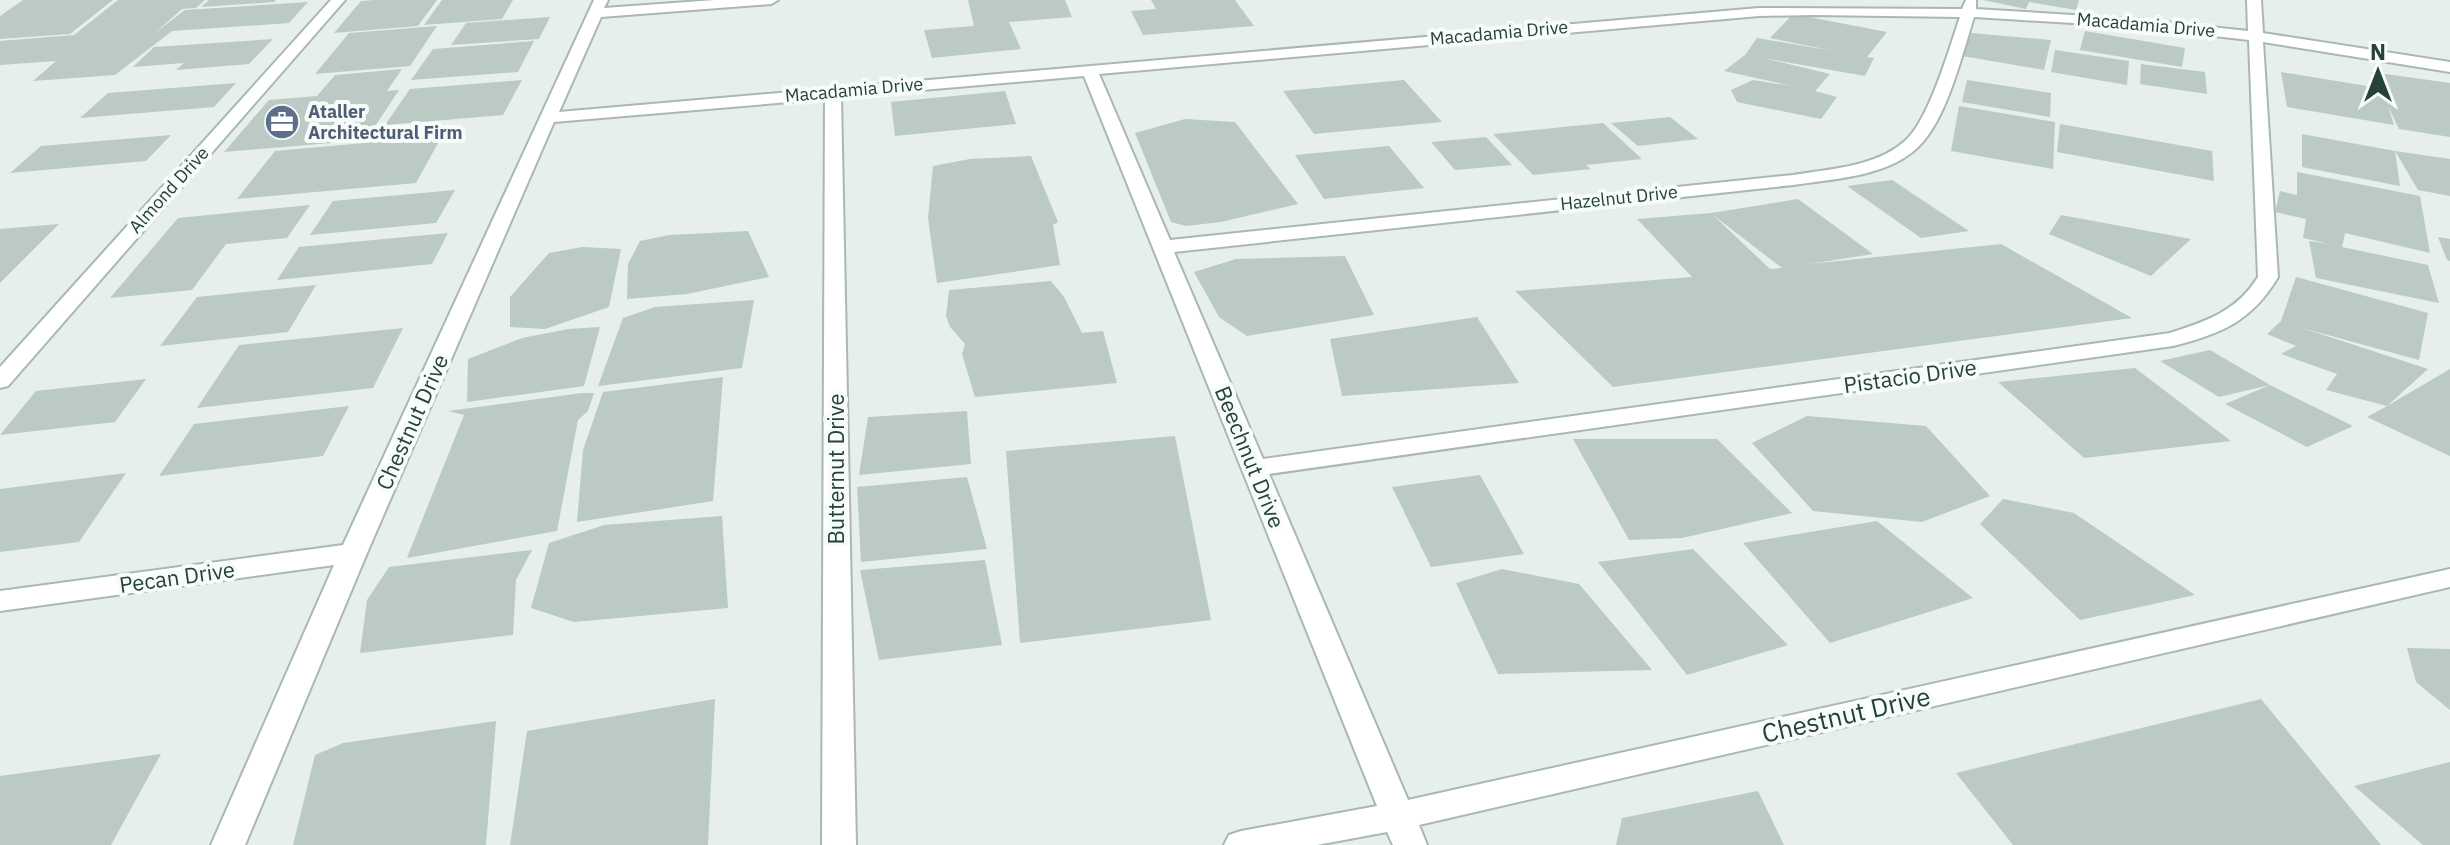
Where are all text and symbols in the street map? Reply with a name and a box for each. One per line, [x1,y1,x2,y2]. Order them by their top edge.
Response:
street label: Macadamia Drive [2076,7,2216,42]
street label: Macadamia Drive [1429,15,1569,50]
north arrow [2338,32,2418,112]
text: N [2370,37,2386,66]
street label: Macadamia Drive [784,72,924,107]
place label: Ataller Architectural Firm [308,100,463,144]
office icon: Ataller Architectural Firm [263,103,301,141]
street label: Almond Drive [124,141,214,238]
street label: Hazelnut Drive [1559,180,1679,215]
street label: Chestnut Drive [369,349,454,494]
street label: Pistacio Drive [1842,352,1978,399]
street label: Beechnut Drive [1209,381,1292,532]
street label: Butternut Drive [821,393,850,545]
street label: Pecan Drive [117,554,237,599]
street label: Chestnut Drive [1758,678,1933,750]

